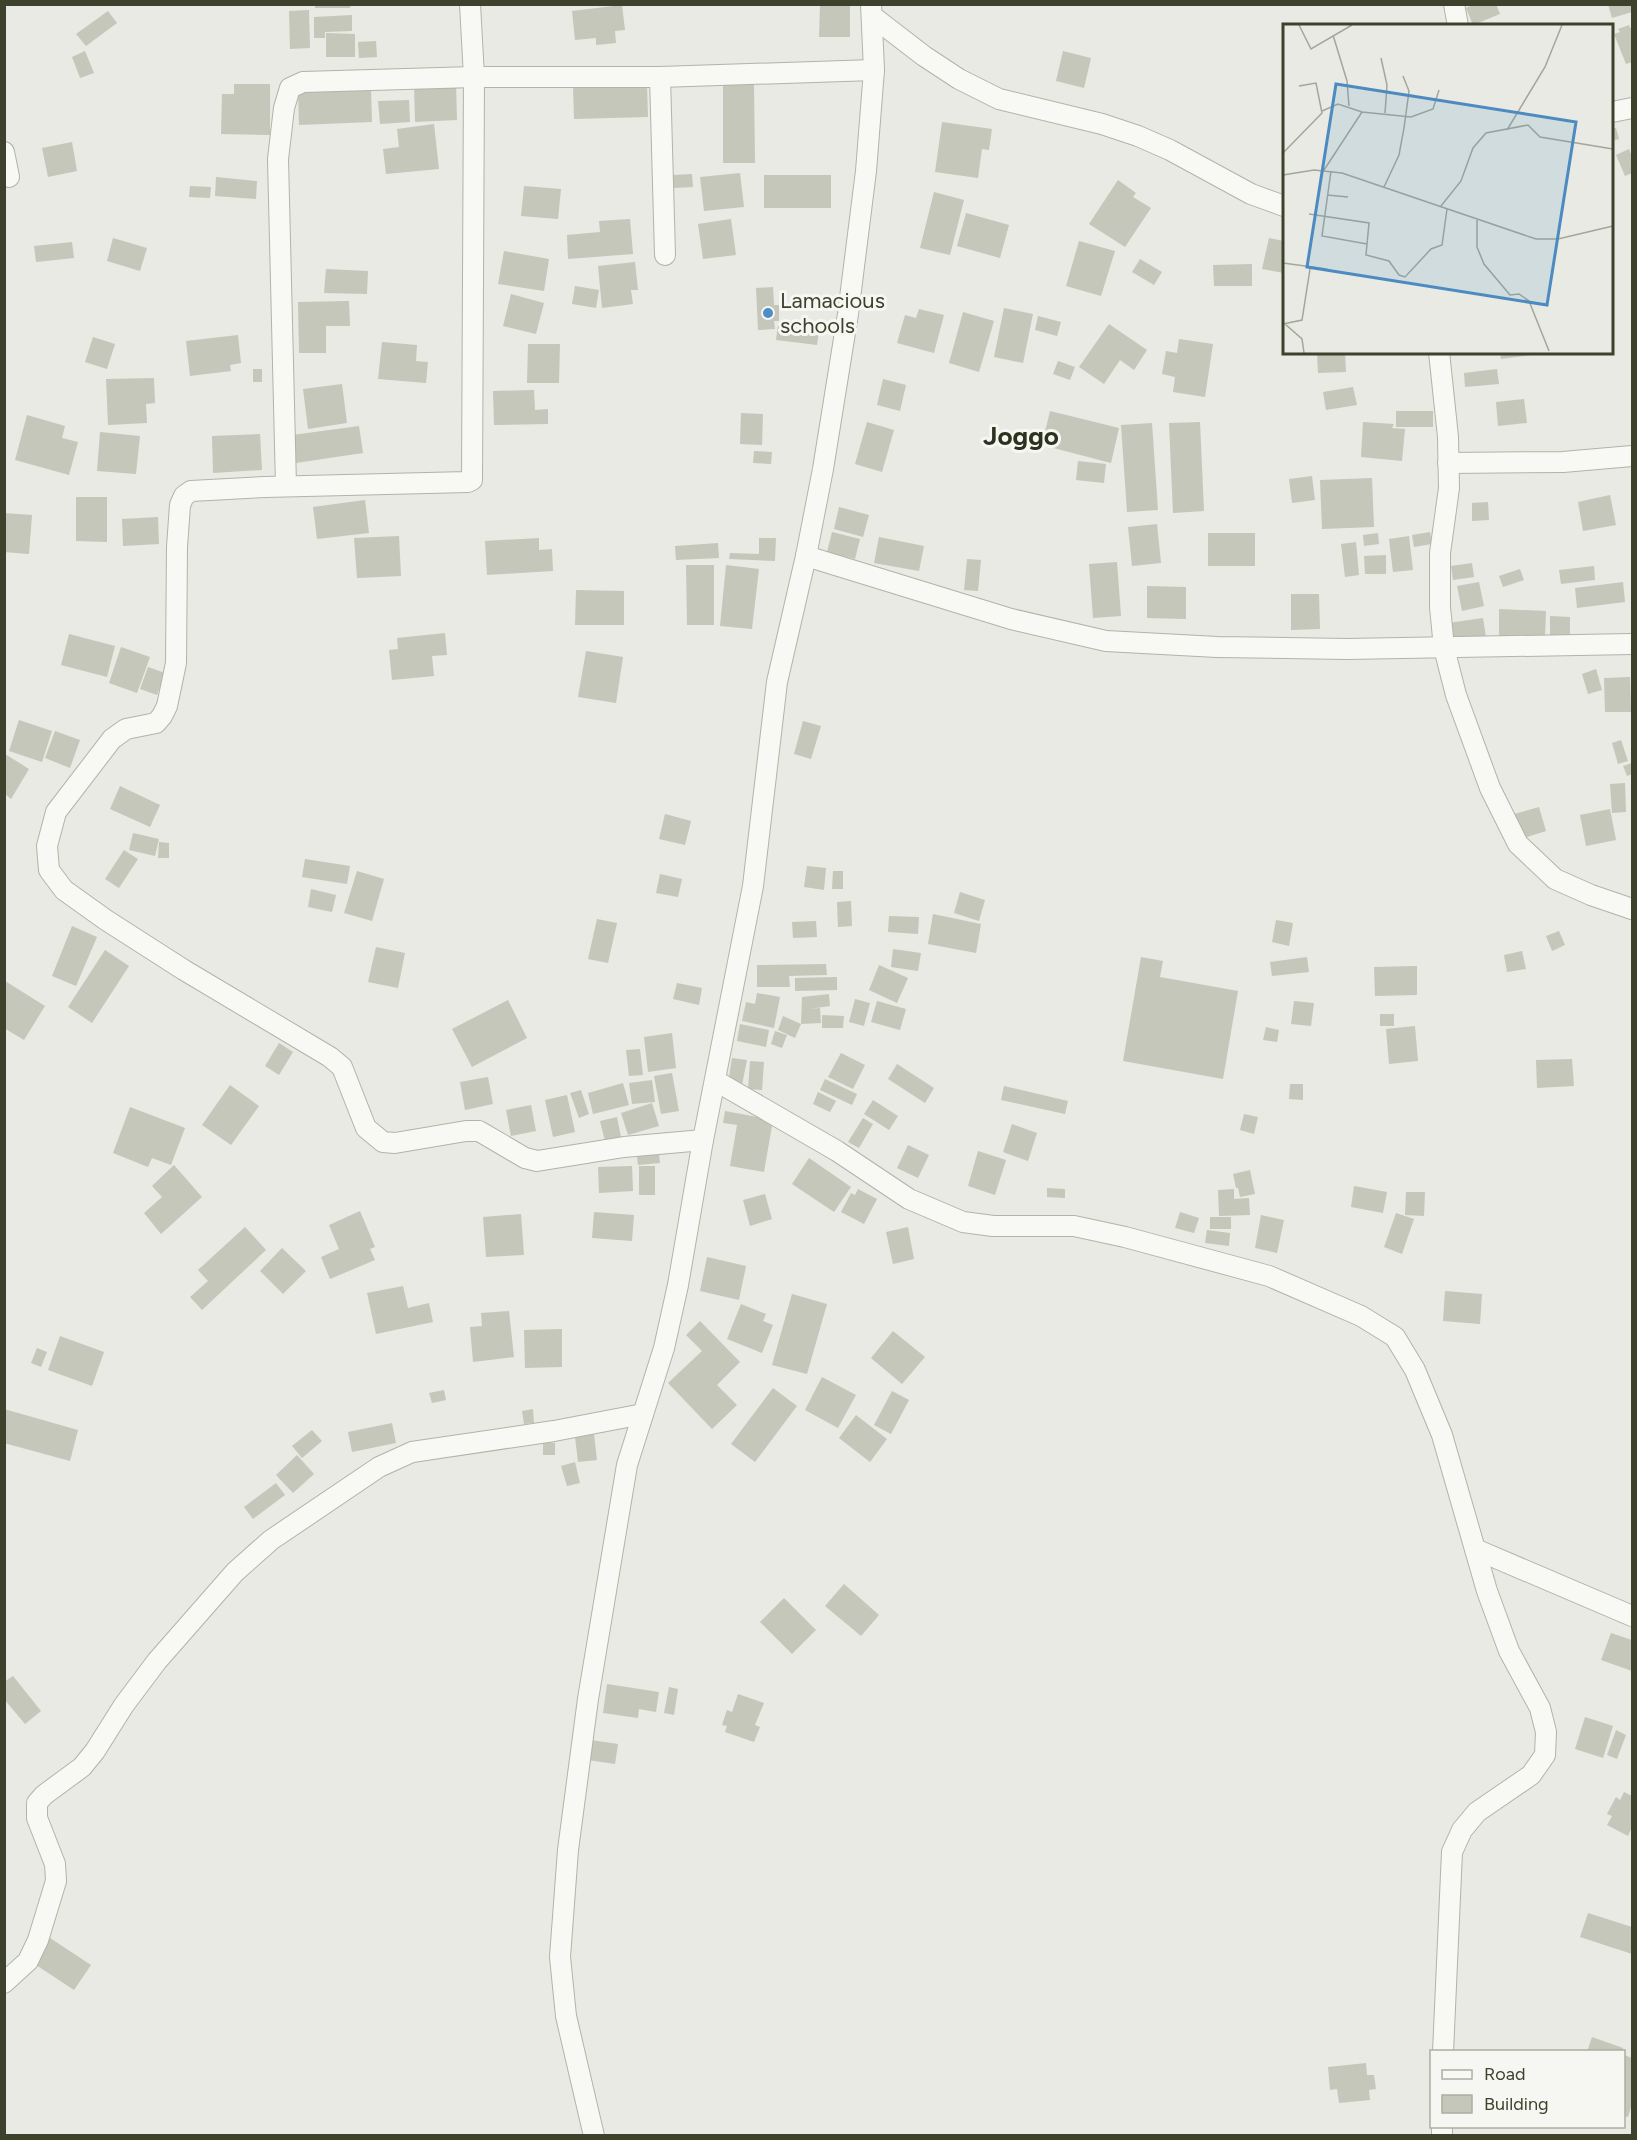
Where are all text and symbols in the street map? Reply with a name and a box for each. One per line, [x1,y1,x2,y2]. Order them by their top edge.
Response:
inset map [1283,24,1613,354]
place label: Lamacious schools [780,287,885,339]
marker: Lamacious schools [761,306,775,320]
district label: Joggo [983,420,1059,452]
legend [1430,2050,1625,2128]
text: Road [1484,2063,1525,2085]
text: Building [1484,2093,1549,2115]

